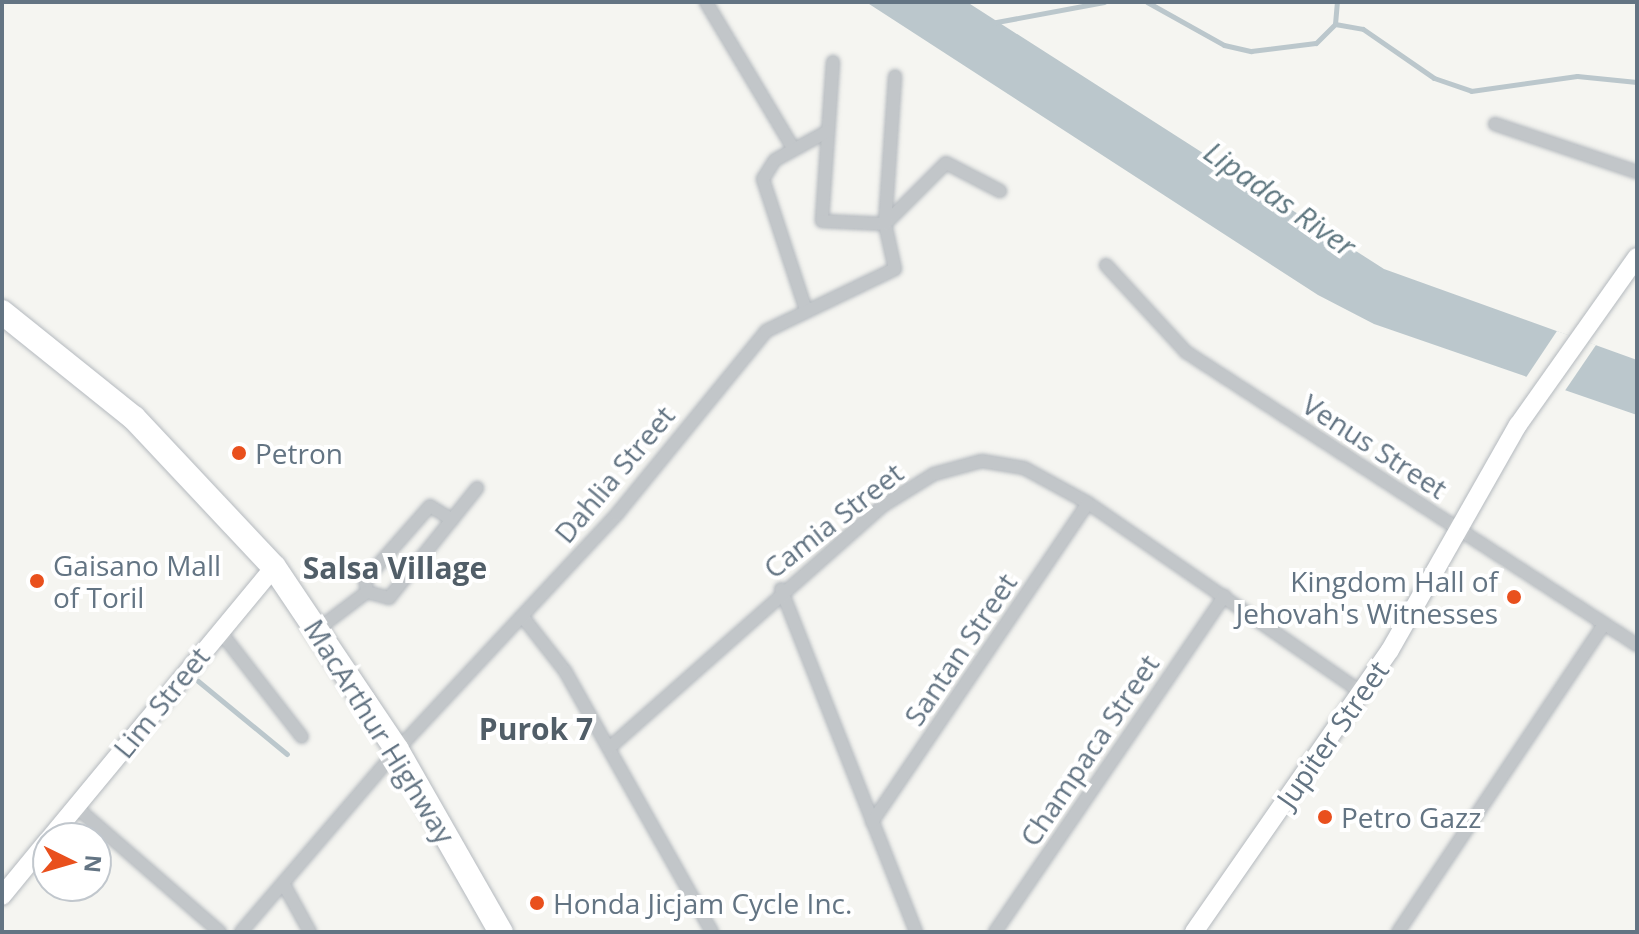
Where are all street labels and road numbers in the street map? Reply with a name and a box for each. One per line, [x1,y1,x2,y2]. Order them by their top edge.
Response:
street label: Venus Street [1296,387,1454,505]
street label: Dahlia Street [547,399,681,549]
street label: Camia Street [757,455,909,585]
street label: Santan Street [897,567,1023,731]
street label: MacArthur Highway [297,613,463,849]
street label: Lim Street [106,640,216,764]
street label: Champaca Street [1013,648,1165,852]
street label: Jupiter Street [1269,654,1395,814]

